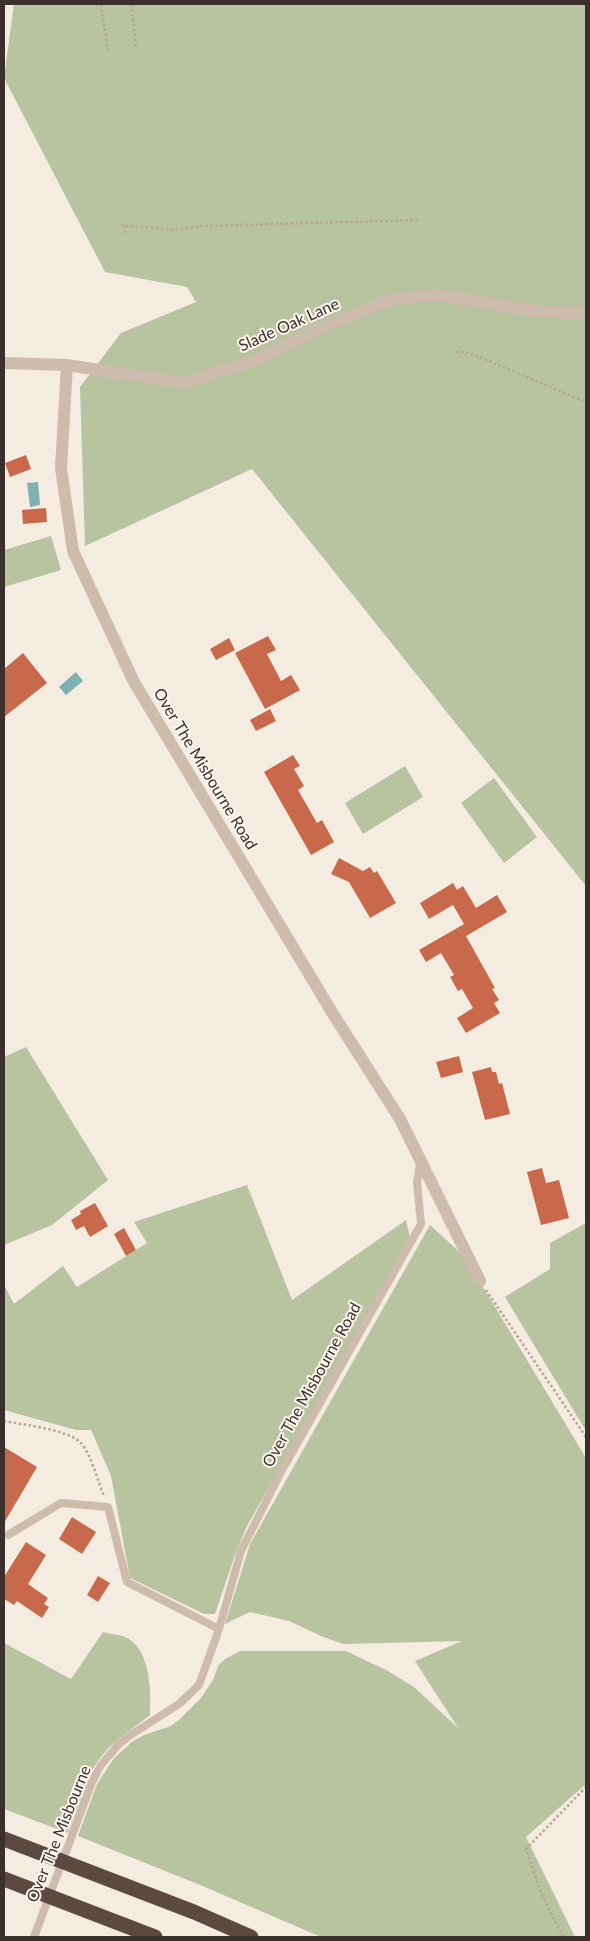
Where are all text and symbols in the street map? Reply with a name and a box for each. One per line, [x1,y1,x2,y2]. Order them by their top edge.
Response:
street label: Slade Oak Lane [236,294,342,356]
street label: Over The Misbourne Road [149,685,261,853]
street label: Over The Misbourne Road [259,1299,365,1471]
street label: Over The Misbourne [23,1763,95,1905]

